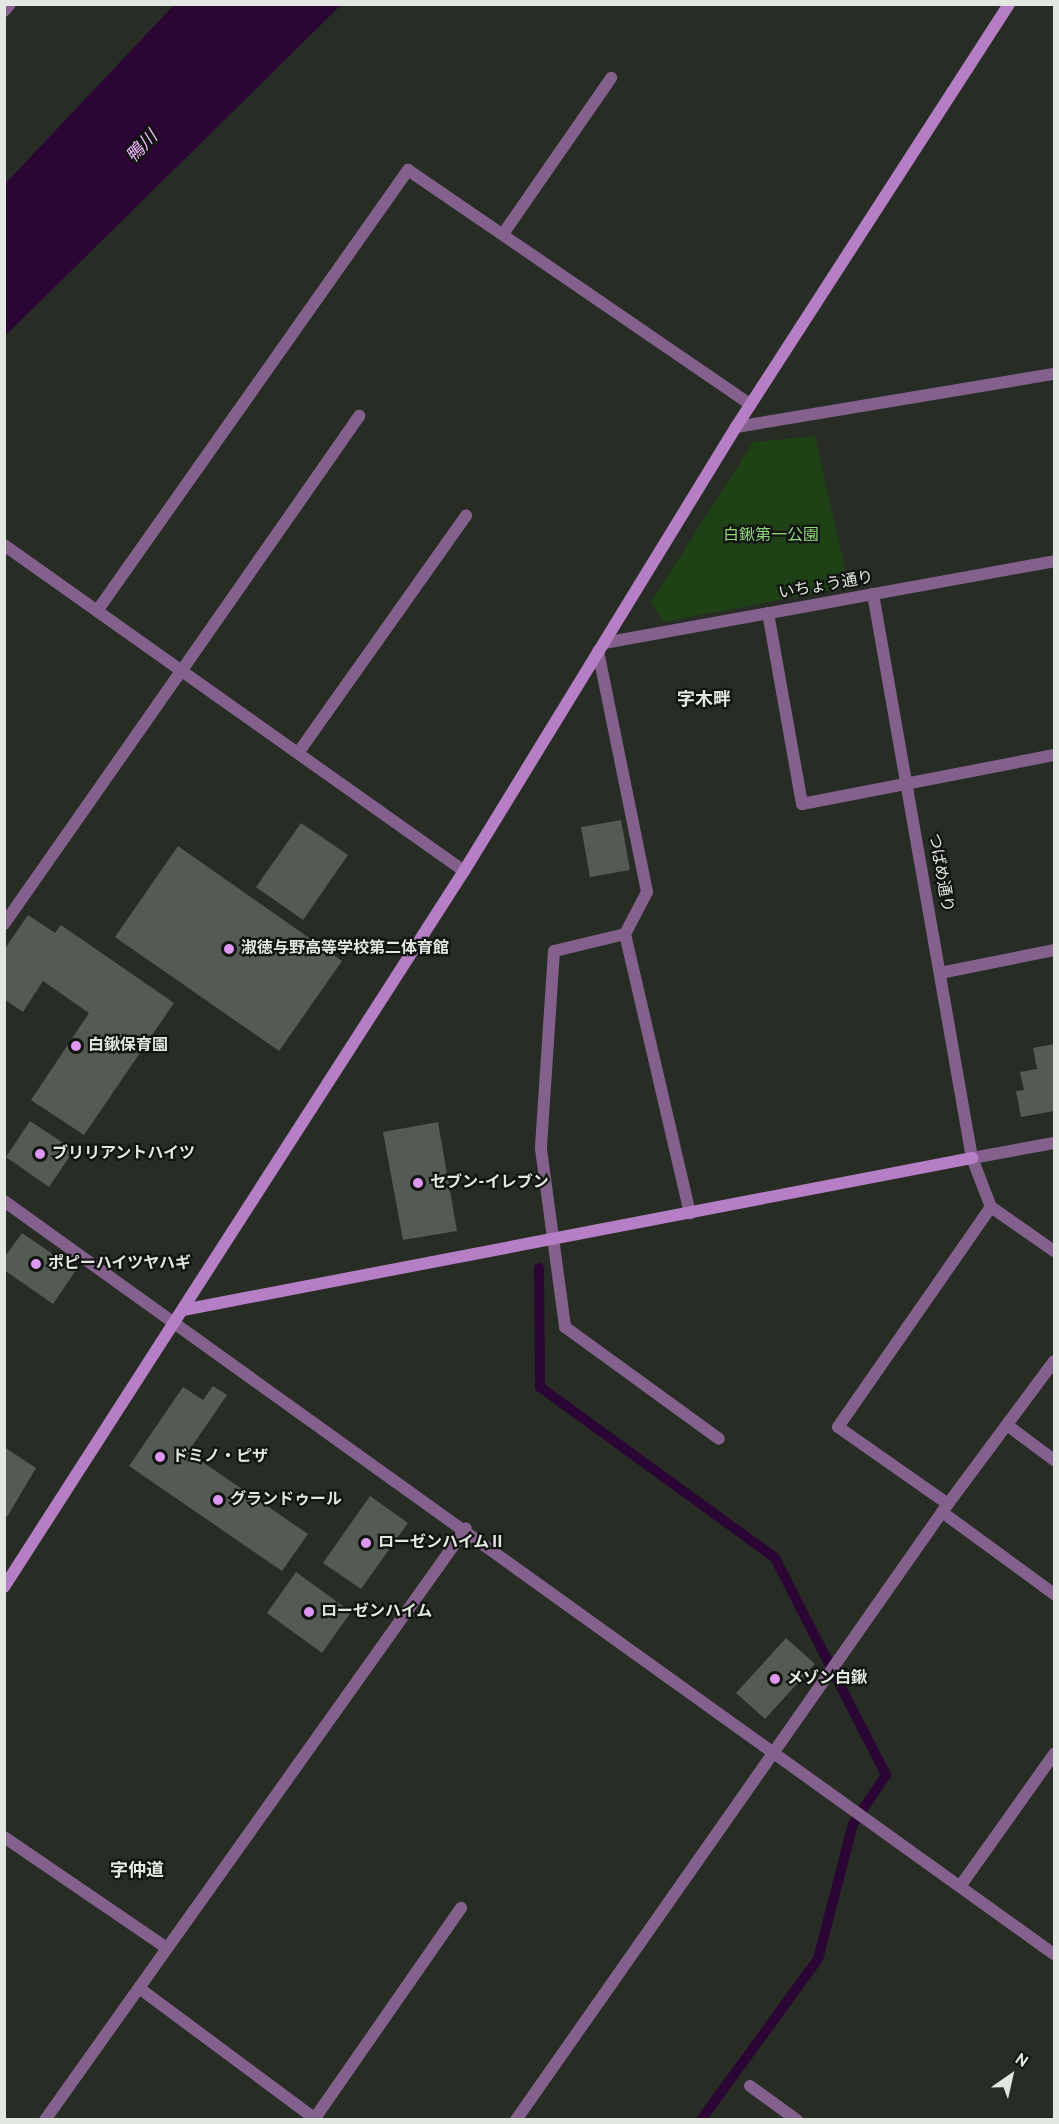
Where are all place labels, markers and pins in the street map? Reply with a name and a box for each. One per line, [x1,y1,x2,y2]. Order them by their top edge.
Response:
place label: 淑徳与野高等学校第二体育館 [241,939,449,959]
marker: 淑徳与野高等学校第二体育館 [222,942,236,956]
place label: 白鍬保育園 [88,1036,168,1056]
marker: 白鍬保育園 [69,1039,83,1053]
place label: ブリリアントハイツ [52,1144,196,1164]
marker: ブリリアントハイツ [33,1147,47,1161]
place label: セブン-イレブン [430,1173,549,1193]
marker: セブン-イレブン [411,1176,425,1190]
place label: ポピーハイツヤハギ [48,1254,192,1274]
marker: ポピーハイツヤハギ [29,1257,43,1271]
place label: ドミノ・ピザ [172,1447,268,1467]
marker: ドミノ・ピザ [153,1450,167,1464]
place label: グランドゥール [230,1490,342,1510]
marker: グランドゥール [211,1493,225,1507]
place label: ローゼンハイムⅡ [378,1533,506,1553]
marker: ローゼンハイムⅡ [359,1536,373,1550]
place label: ローゼンハイム [321,1602,433,1622]
marker: ローゼンハイム [302,1605,316,1619]
place label: メゾン白鍬 [787,1669,867,1689]
marker: メゾン白鍬 [768,1672,782,1686]

